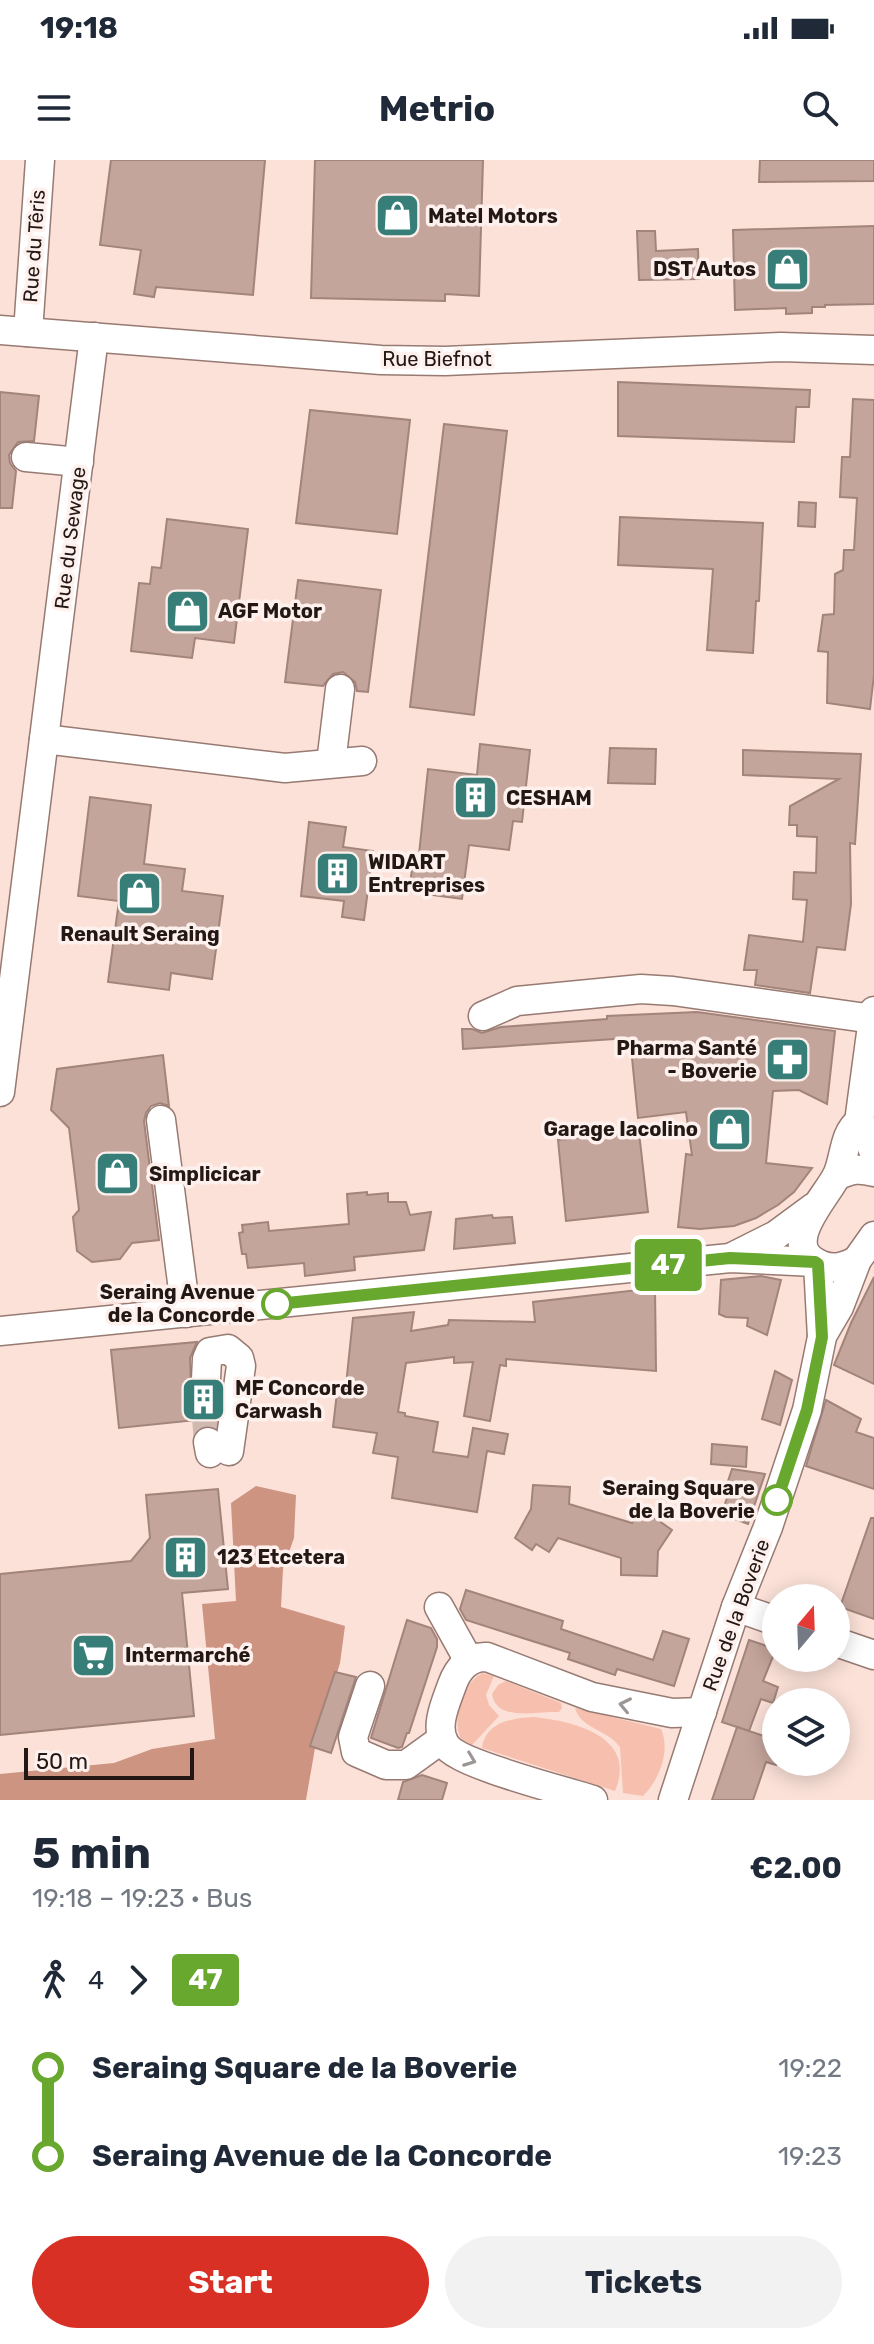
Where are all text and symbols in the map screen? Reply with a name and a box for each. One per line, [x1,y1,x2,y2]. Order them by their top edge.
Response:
text: 19:18 [40,10,118,46]
icon: menu [32,86,76,130]
icon: search [798,86,842,130]
text: Metrio [379,87,495,130]
street label: Rue du Têris [18,189,50,303]
shop icon: Matel Motors [373,192,421,240]
place label: Matel Motors [428,204,558,228]
shop icon: DST Autos [763,245,811,293]
place label: DST Autos [653,257,756,281]
street label: Rue Biefnot [382,347,492,371]
street label: Rue du Sewage [49,465,91,611]
shop icon: AGF Motor [163,587,211,635]
place label: AGF Motor [218,599,322,623]
building icon: CESHAM [451,774,499,822]
place label: CESHAM [506,786,592,810]
building icon: WIDART Entreprises [313,850,361,898]
place label: WIDART Entreprises [368,850,485,897]
shop icon: Renault Seraing [116,870,164,918]
place label: Renault Seraing [60,922,220,946]
pharmacy icon: Pharma Santé - Boverie [764,1035,812,1083]
place label: Pharma Santé - Boverie [616,1036,757,1083]
shop icon: Garage Iacolino [705,1105,753,1153]
place label: Garage Iacolino [543,1117,698,1141]
shop icon: Simplicicar [94,1150,142,1198]
place label: Simplicicar [149,1162,261,1186]
line badge: 47 [632,1239,704,1291]
text: 47 [651,1248,685,1281]
place label: Seraing Avenue de la Concorde [100,1280,255,1327]
marker: Seraing Avenue de la Concorde [262,1289,292,1319]
building icon: MF Concorde Carwash [180,1376,228,1424]
place label: MF Concorde Carwash [235,1376,365,1423]
place label: Seraing Square de la Boverie [602,1476,755,1523]
marker: Seraing Square de la Boverie [762,1485,792,1515]
building icon: 123 Etcetera [162,1533,210,1581]
street label: Rue de la Boverie [697,1536,775,1694]
place label: 123 Etcetera [217,1545,345,1569]
north arrow [762,1584,850,1672]
map controls [762,1584,850,1776]
supermarket icon: Intermarché [70,1631,118,1679]
place label: Intermarché [125,1643,250,1667]
button: layers [762,1688,850,1776]
one-way arrow [618,1697,632,1714]
scale bar [24,1744,194,1780]
text: 50 m [36,1748,88,1775]
one-way arrow [462,1750,476,1767]
text: 5 min [32,1827,151,1879]
text: €2.00 [750,1850,842,1886]
text: 19:18 – 19:23 · Bus [32,1883,252,1914]
icon: walk [32,1958,76,2002]
icon: forward [116,1958,160,2002]
text: 47 [188,1963,223,1996]
text: 4 [88,1965,104,1996]
text: Seraing Square de la Boverie [92,2050,517,2086]
text: 19:22 [778,2053,842,2084]
text: Seraing Avenue de la Concorde [92,2138,552,2174]
text: 19:23 [778,2141,842,2172]
button: Start [32,2236,429,2328]
button: Tickets [445,2236,842,2328]

